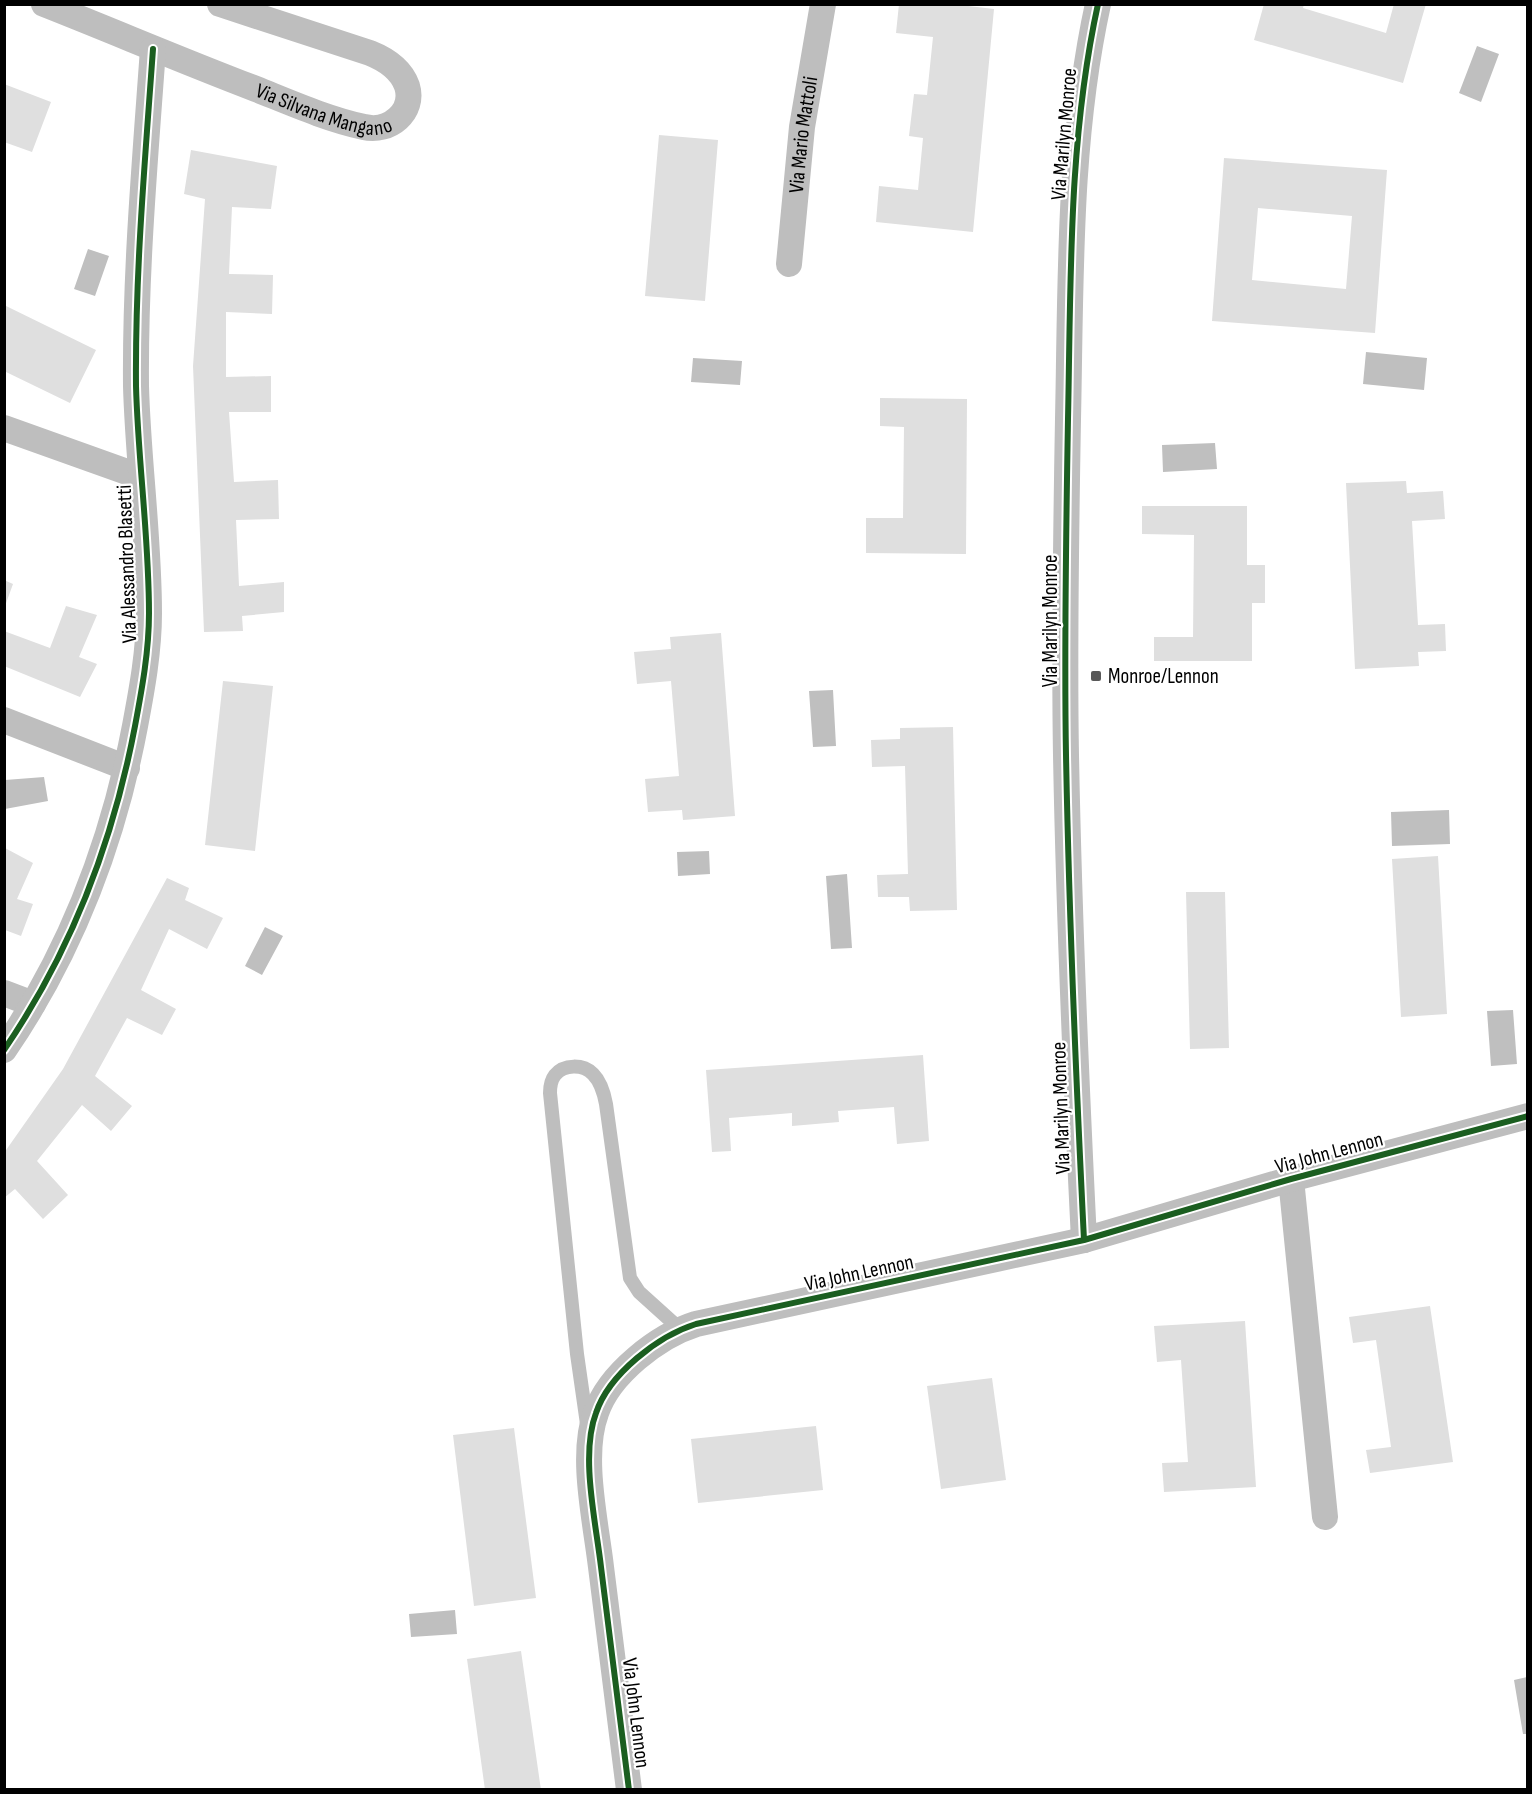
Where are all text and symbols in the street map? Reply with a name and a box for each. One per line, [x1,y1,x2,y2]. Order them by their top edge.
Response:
street label: Via Marilyn Monroe [1046,67,1082,201]
street label: Via Mario Mattoli [783,74,823,194]
street label: Via Silvana Mangano [252,78,396,141]
street label: Via Alessandro Blasetti [112,484,142,644]
street label: Via Marilyn Monroe [1038,555,1063,687]
place label: Monroe/Lennon [1108,664,1219,689]
marker: Monroe/Lennon [1089,669,1103,683]
street label: Via Marilyn Monroe [1046,1041,1076,1175]
street label: Via John Lennon [1272,1127,1386,1179]
street label: Via John Lennon [802,1249,916,1297]
street label: Via John Lennon [617,1656,655,1770]

